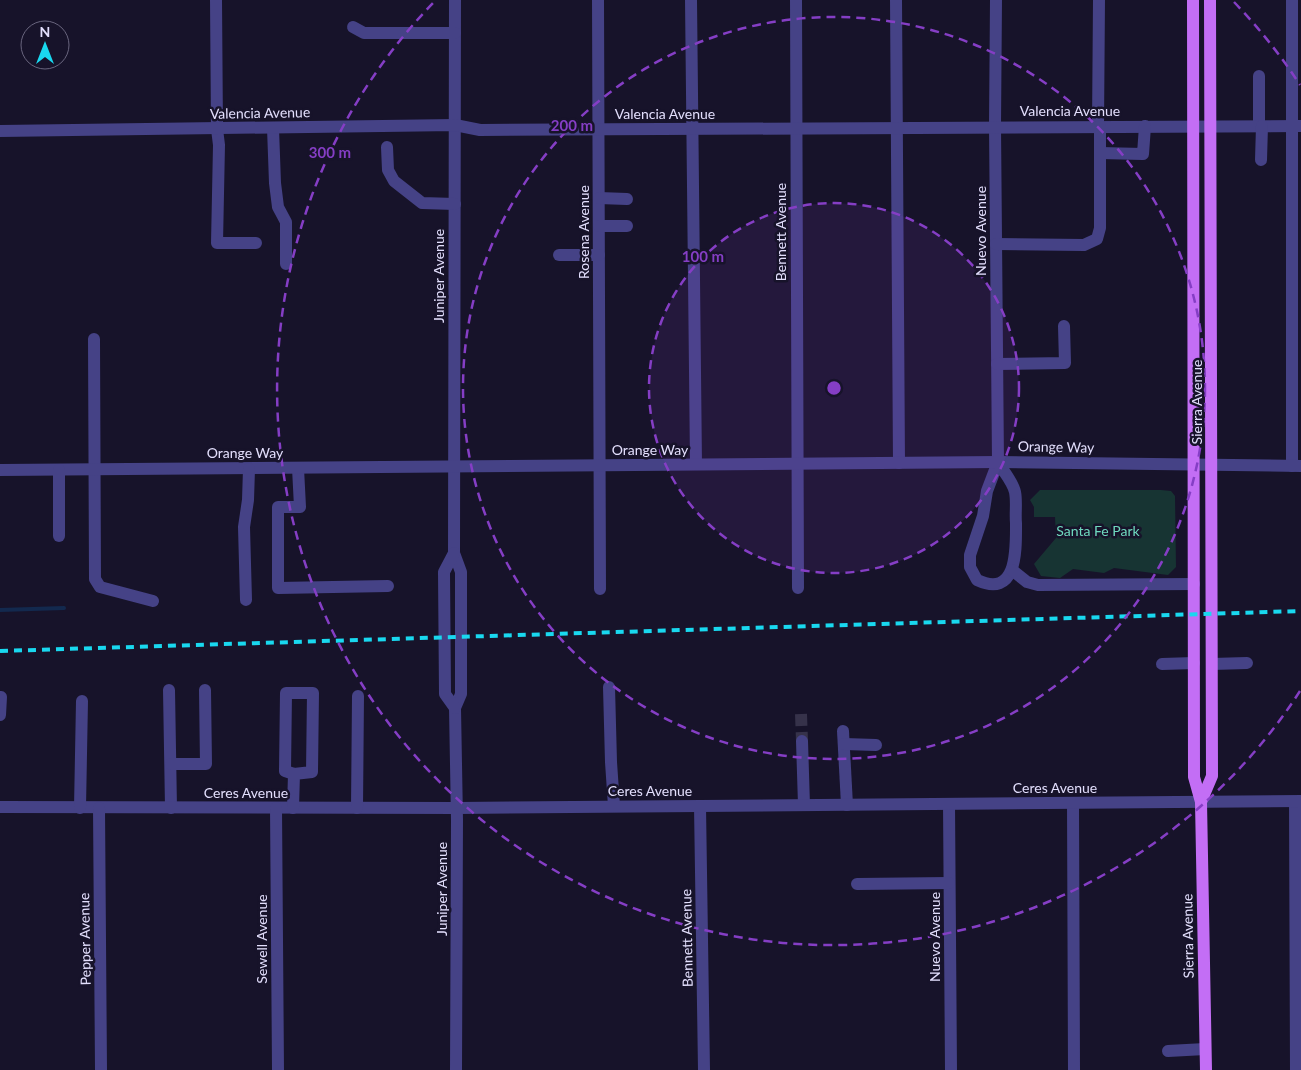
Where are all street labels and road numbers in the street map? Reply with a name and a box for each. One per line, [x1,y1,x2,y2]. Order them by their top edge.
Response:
street label: Valencia Avenue [1020,102,1120,119]
street label: Valencia Avenue [210,103,310,122]
street label: Valencia Avenue [615,105,715,122]
street label: Bennett Avenue [772,183,789,281]
street label: Rosena Avenue [575,185,592,279]
street label: Nuevo Avenue [972,186,989,276]
street label: Juniper Avenue [430,229,447,323]
street label: Sierra Avenue [1188,360,1205,444]
street label: Orange Way [1018,437,1095,456]
street label: Orange Way [612,441,689,458]
street label: Orange Way [207,444,284,461]
street label: Ceres Avenue [1013,779,1097,796]
street label: Ceres Avenue [608,782,692,799]
street label: Ceres Avenue [204,784,288,801]
street label: Juniper Avenue [433,842,450,936]
street label: Bennett Avenue [677,889,696,987]
street label: Pepper Avenue [75,892,94,986]
street label: Nuevo Avenue [926,892,943,982]
street label: Sierra Avenue [1178,893,1197,979]
street label: Sewell Avenue [253,894,270,984]

